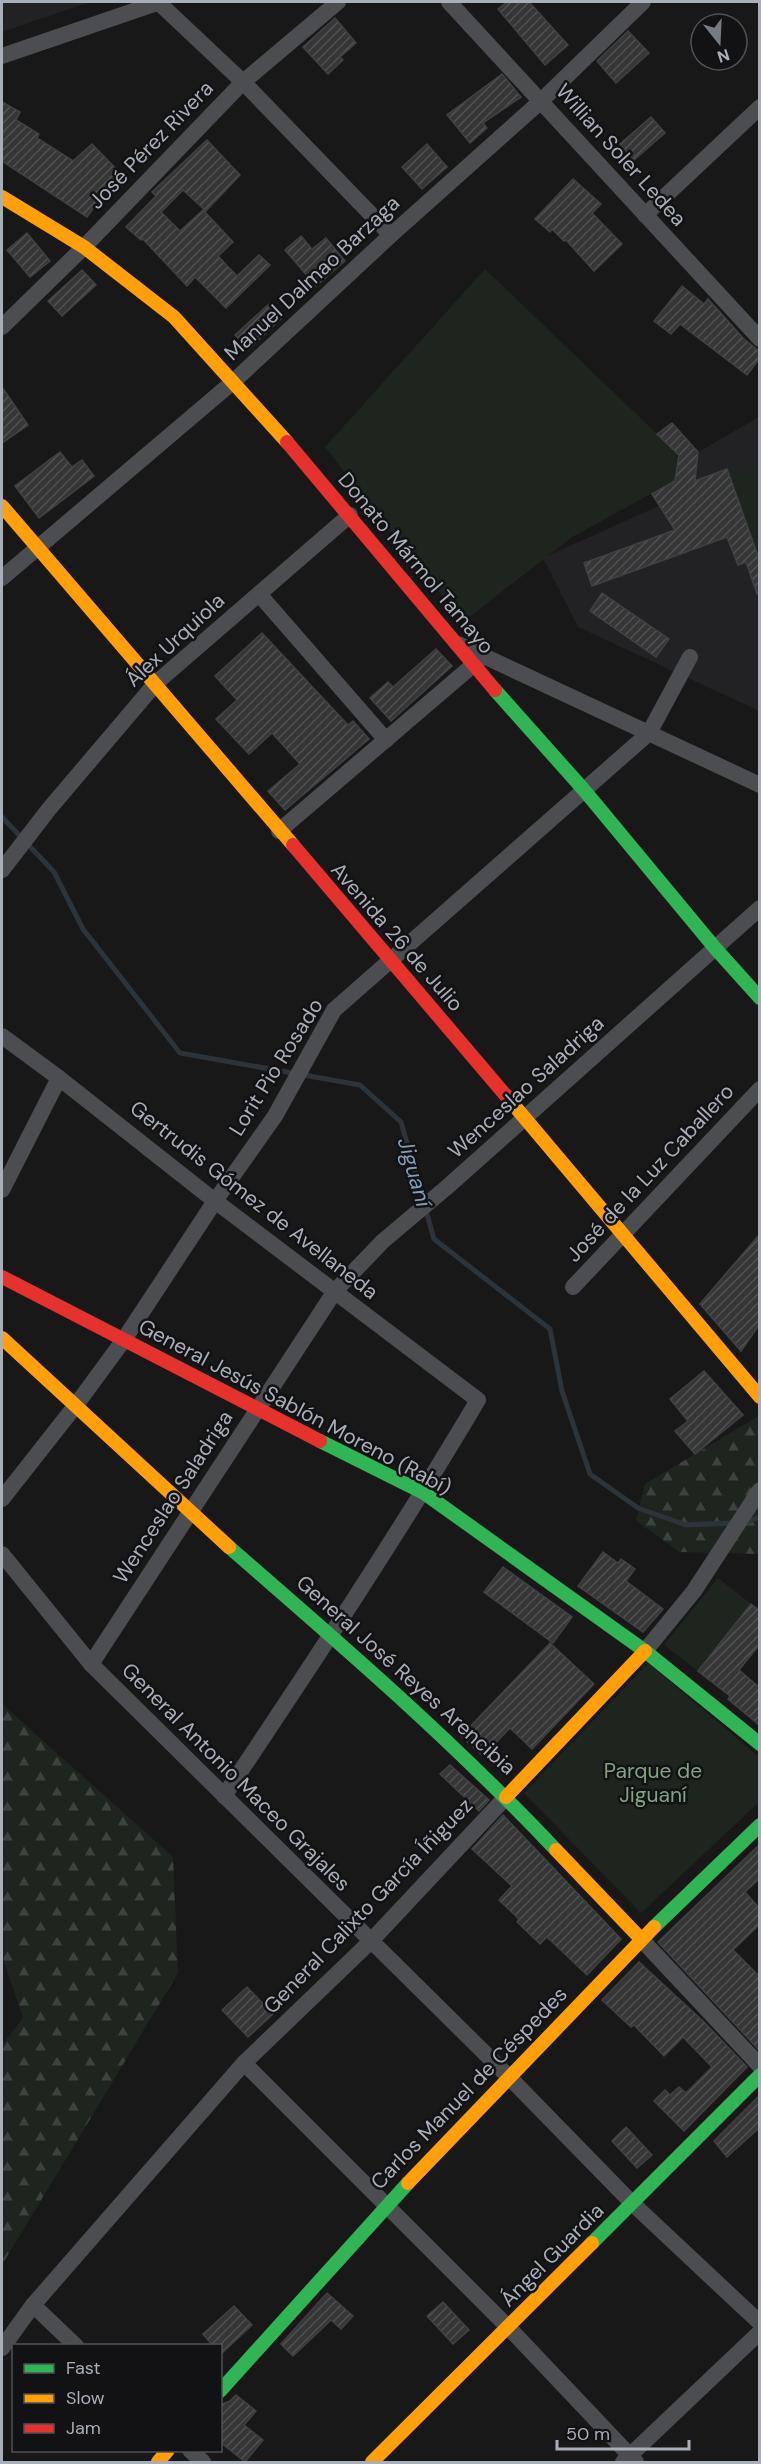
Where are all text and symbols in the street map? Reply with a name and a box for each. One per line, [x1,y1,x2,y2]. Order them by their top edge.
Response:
north arrow [689,12,749,72]
text: N [715,44,732,68]
street label: José Pérez Rivera [83,75,219,215]
street label: Willian Soler Ledea [550,78,692,232]
street label: Manuel Dalmao Barzaga [218,189,406,367]
street label: Donato Mármol Tamayo [332,466,500,660]
street label: Álex Urquiola [119,587,231,693]
street label: Avenida 26 de Julio [324,857,470,1017]
street label: Lorit Pio Rosado [223,993,329,1141]
street label: Wenceslao Saladriga [442,1009,610,1165]
street label: José de la Luz Caballero [560,1078,740,1268]
street label: Gertrudis Gómez de Avellaneda [124,1094,384,1306]
water label: Jiguaní [391,1134,439,1212]
street label: General Jesús Sablón Moreno (Rabí) [134,1312,456,1502]
street label: Wenceslao Saladriga [107,1405,239,1589]
street label: General José Reyes Arencibia [290,1569,522,1781]
street label: General Antonio Maceo Grajales [116,1657,356,1897]
park label: Parque de Jiguaní [604,1757,702,1809]
street label: General Calixto García Íñiguez [257,1792,479,2020]
street label: Carlos Manuel de Céspedes [365,1981,573,2195]
street label: Ángel Guardia [494,2197,610,2313]
legend [12,2344,222,2452]
text: Fast [66,2356,101,2380]
text: Slow [66,2386,105,2410]
scale bar [557,2413,689,2451]
text: Jam [66,2416,101,2440]
text: 50 m [566,2422,610,2446]

